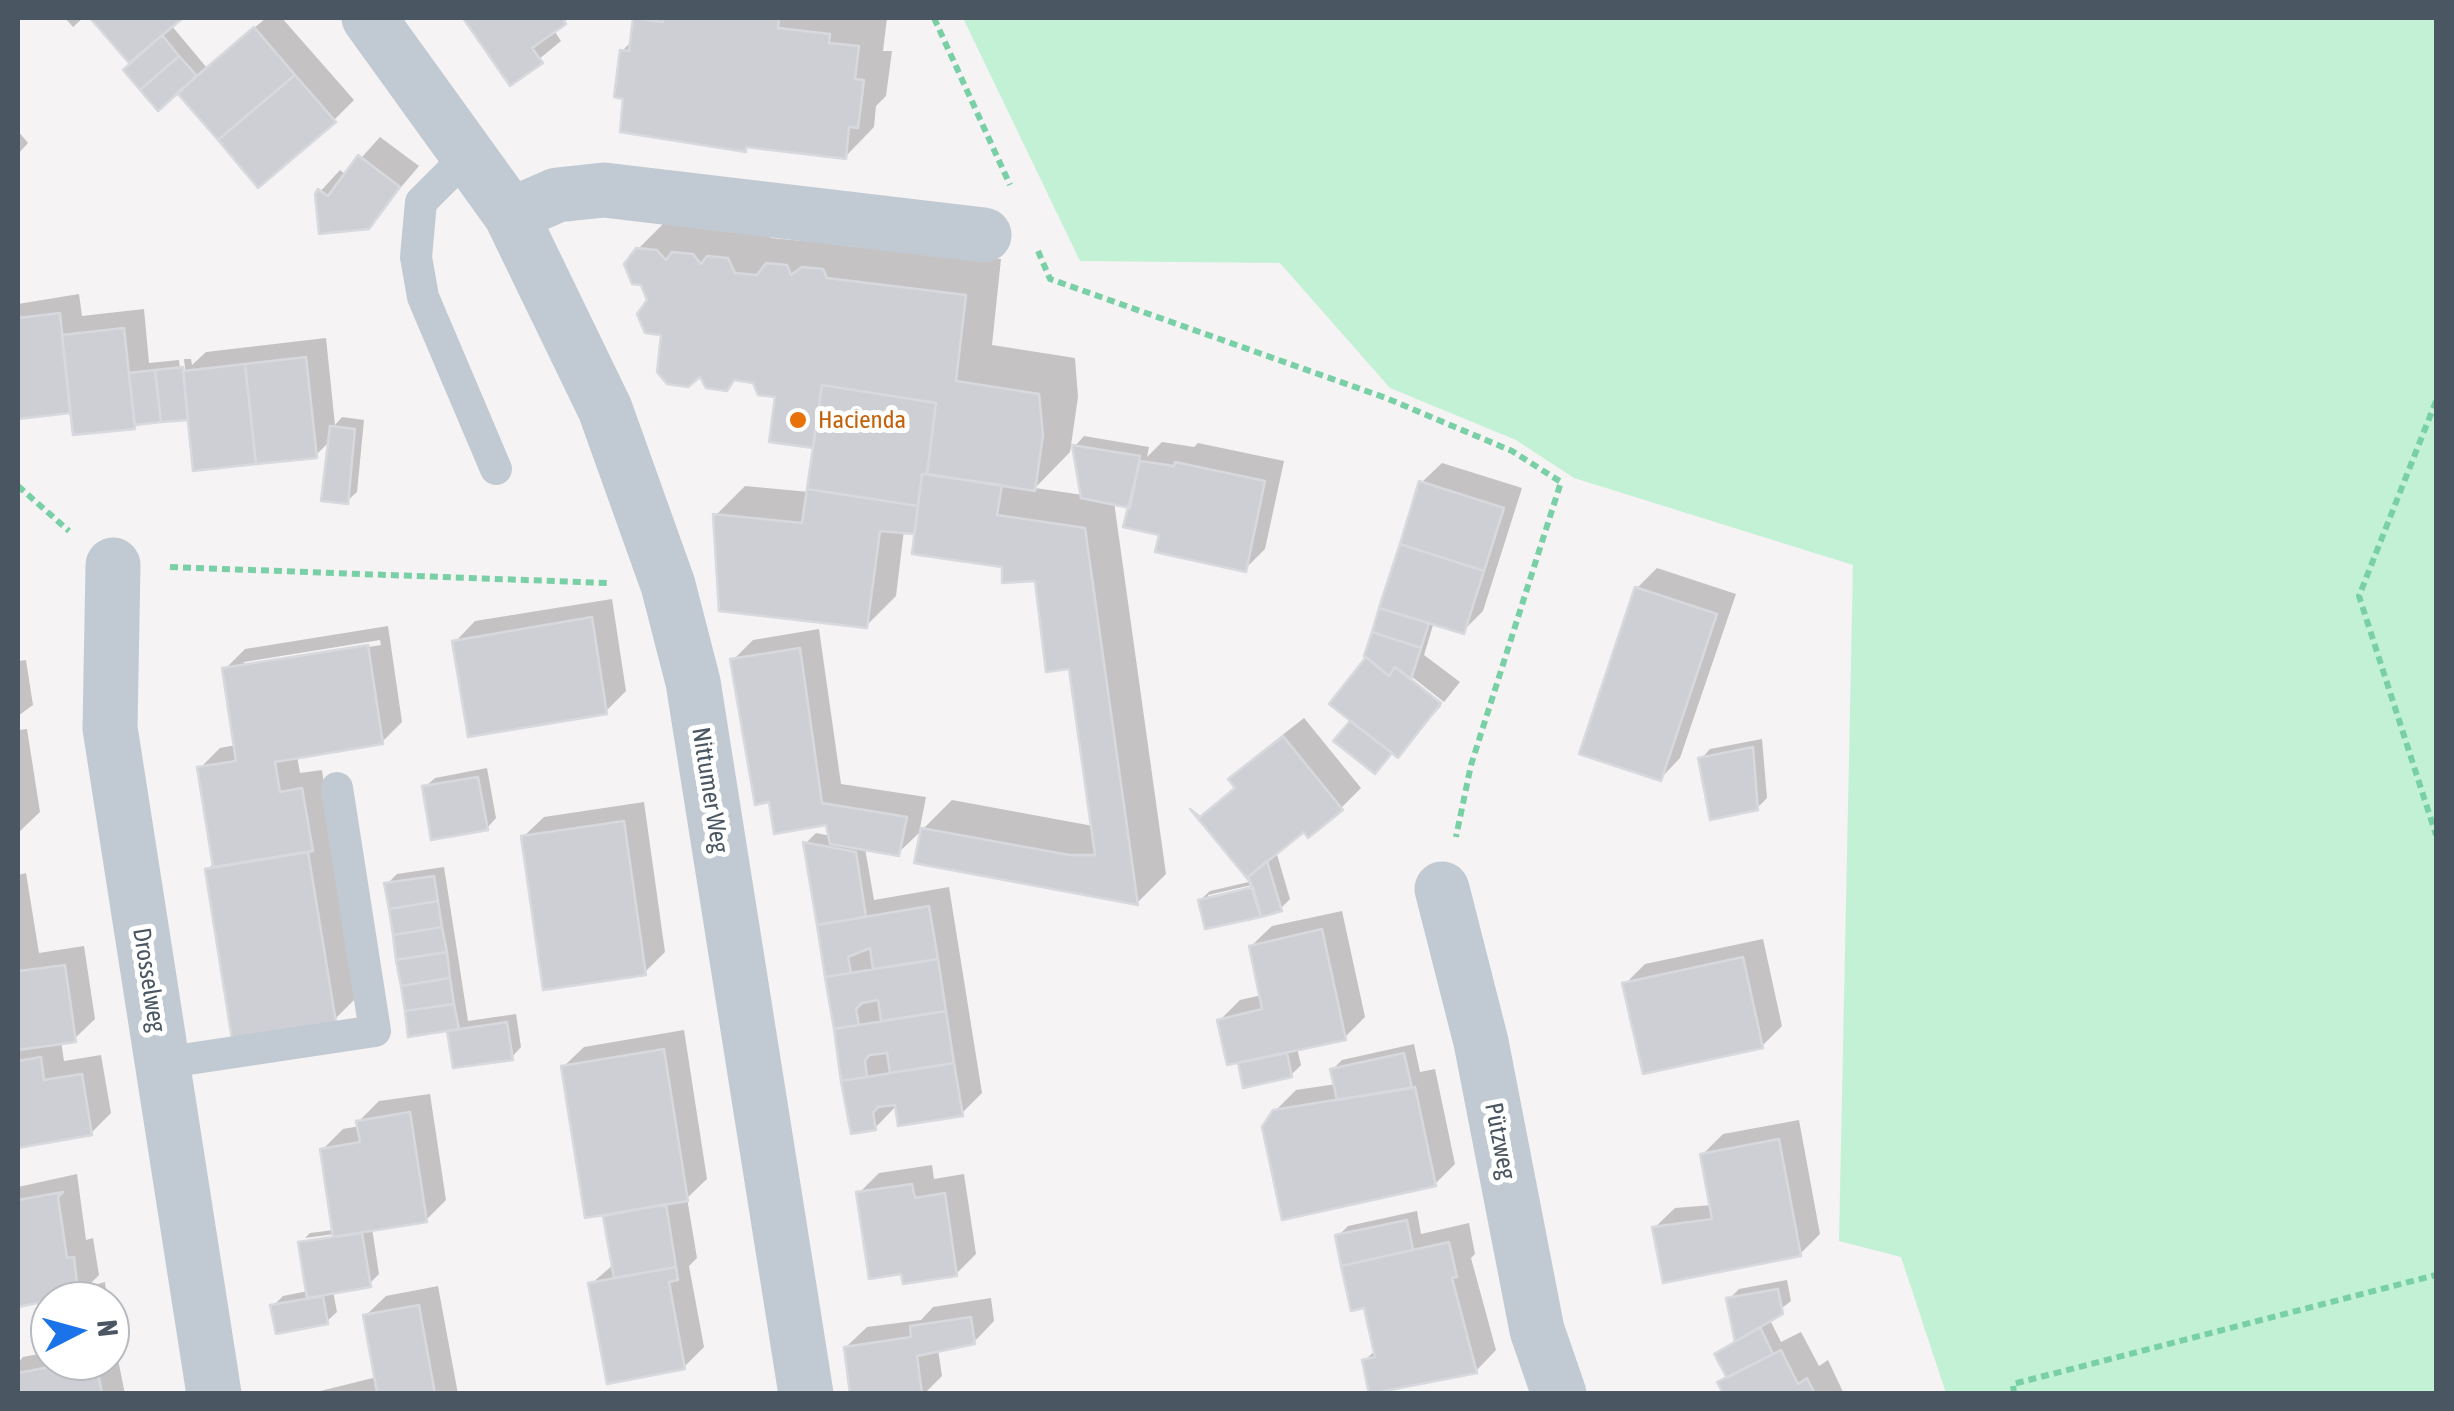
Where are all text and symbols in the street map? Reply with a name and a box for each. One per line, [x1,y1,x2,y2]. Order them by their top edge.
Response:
place label: Hacienda [818,405,906,435]
marker: Hacienda [787,409,809,431]
street label: Nittumer Weg [685,725,735,855]
street label: Drosselweg [126,926,172,1034]
street label: Pützweg [1478,1100,1522,1182]
north arrow [30,1281,130,1381]
text: N [91,1318,125,1338]

